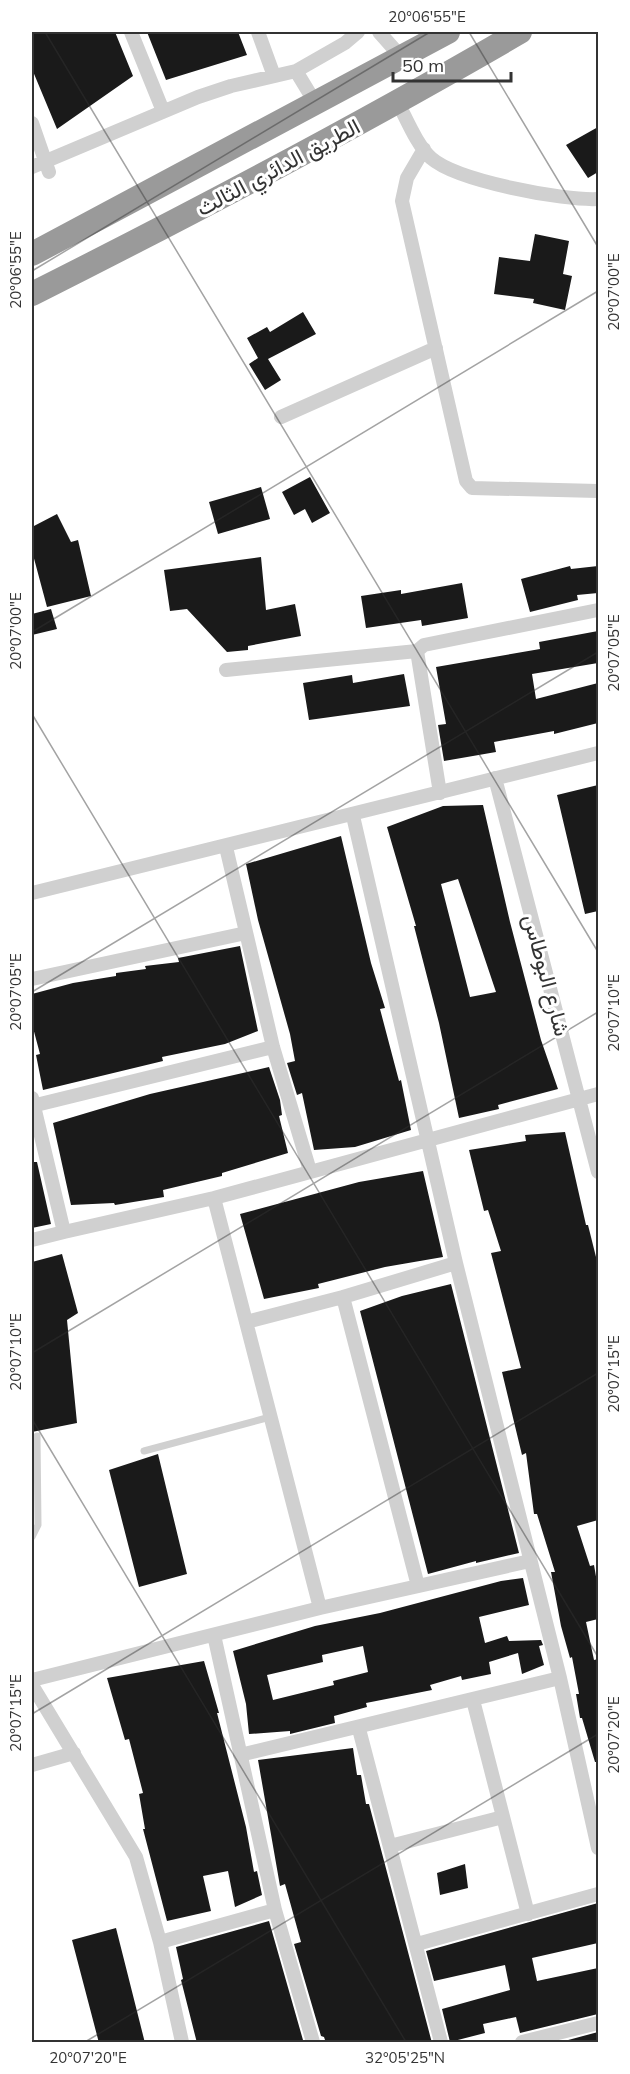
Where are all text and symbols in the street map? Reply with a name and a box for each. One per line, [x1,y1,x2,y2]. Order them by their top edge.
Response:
text: 20°06'55"E [388,7,466,26]
scale bar [393,45,512,83]
text: 50 m [402,54,444,77]
street label: الطريق الدائري الثالث [191,112,367,226]
text: 20°06'55"E [6,231,25,309]
text: 20°07'00"E [604,253,623,331]
text: 20°07'00"E [6,592,25,670]
text: 20°07'05"E [604,614,623,692]
street label: شارع البوطاس [516,911,577,1039]
text: 20°07'05"E [6,953,25,1031]
text: 20°07'10"E [604,974,623,1052]
text: 20°07'10"E [6,1313,25,1391]
text: 20°07'15"E [604,1335,623,1413]
text: 20°07'15"E [6,1674,25,1752]
text: 20°07'20"E [604,1696,623,1774]
text: 20°07'20"E [49,2048,127,2067]
text: 32°05'25"N [365,2048,445,2067]

